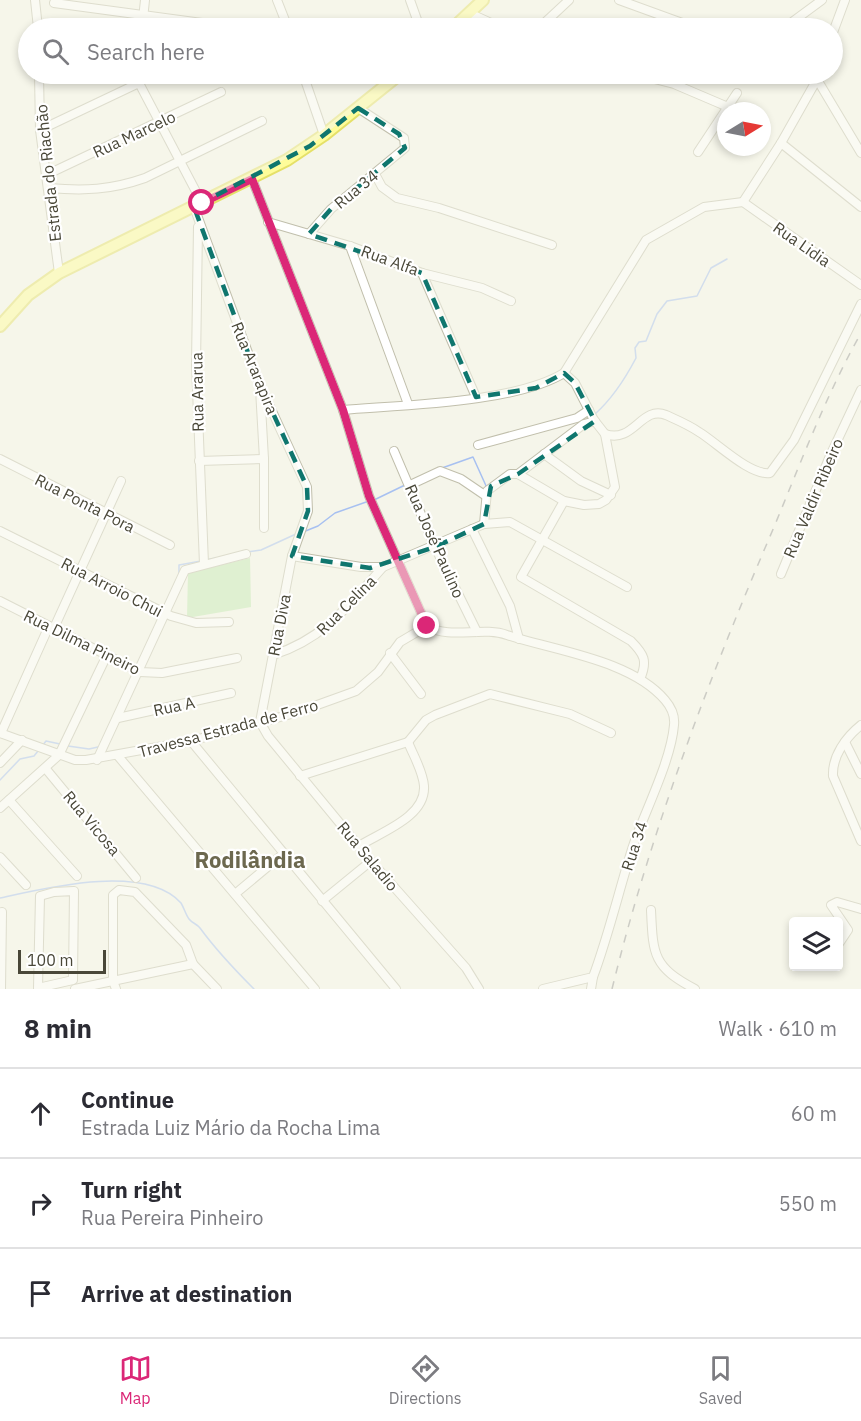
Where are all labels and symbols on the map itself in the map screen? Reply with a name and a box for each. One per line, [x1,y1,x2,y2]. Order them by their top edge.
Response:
north arrow [717,102,771,156]
street label: Estrada do Riachão [31,103,65,243]
street label: Rua Marcelo [89,106,179,162]
street label: Rua 34 [330,165,382,213]
route start [188,189,214,215]
street label: Rua Lidia [769,217,835,271]
street label: Rua Alfa [358,240,422,280]
street label: Rua Ararapira [227,319,283,418]
street label: Rua Ararua [186,351,208,432]
street label: Rua Valdir Ribeiro [779,435,847,561]
street label: Rua Ponta Pora [32,469,139,537]
street label: Rua José Paulino [401,481,469,601]
street label: Rua Arroio Chui [58,553,166,621]
street label: Rua Celina [312,571,380,639]
street label: Rua Diva [263,592,295,658]
street label: Rua Dilma Pineiro [20,605,144,679]
route end [413,612,439,638]
street label: Rua A [151,692,197,720]
street label: Travessa Estrada de Ferro [136,694,320,762]
street label: Rua Vicosa [59,786,125,860]
street label: Rua Saladio [333,817,403,895]
street label: Rua 34 [617,819,651,873]
district label: Rodilândia [194,845,306,874]
scale bar [18,947,106,974]

